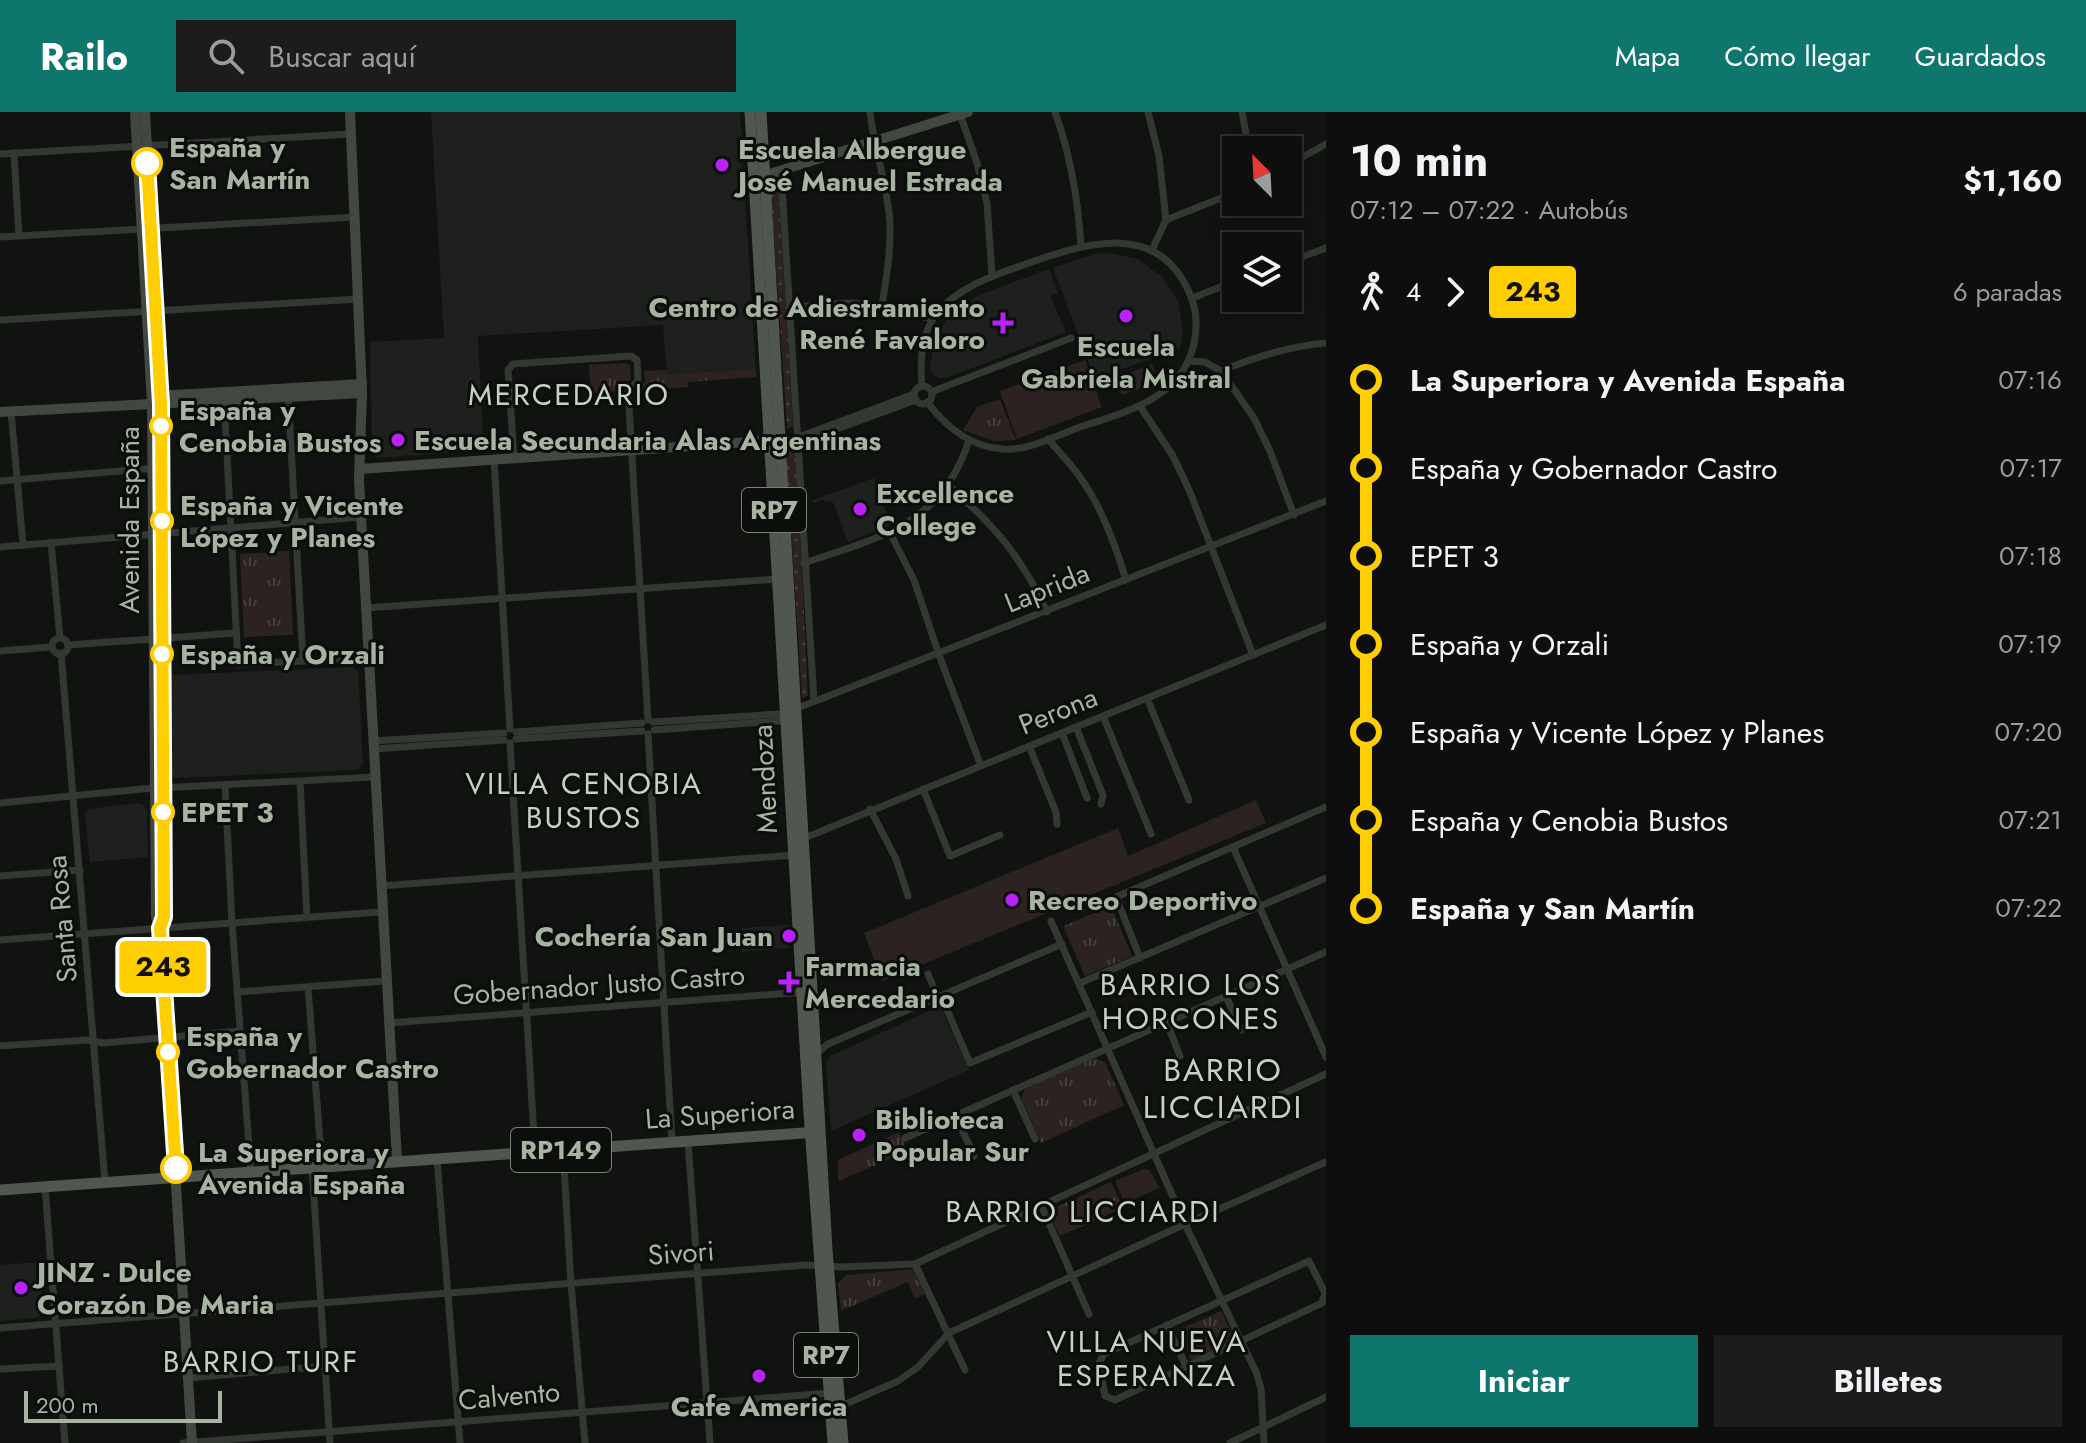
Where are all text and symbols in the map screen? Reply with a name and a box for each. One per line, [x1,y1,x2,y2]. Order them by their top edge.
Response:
search box [176,20,736,92]
text: Railo [40,29,128,84]
icon: search [204,34,248,78]
text: Buscar aquí [268,35,416,78]
text: Mapa [1615,36,1680,77]
text: Cómo llegar [1724,36,1871,77]
text: Guardados [1915,36,2046,77]
place label: España y San Martín [169,127,310,200]
place label: Escuela Albergue José Manuel Estrada [733,129,1003,202]
text: 10 min [1350,129,1488,193]
north arrow [1222,136,1302,216]
map controls [1222,136,1302,312]
marker: España y San Martín [132,148,162,178]
marker: Escuela Albergue José Manuel Estrada [713,156,731,174]
text: $1,160 [1963,159,2062,202]
text: 07:12 – 07:22 · Autobús [1350,191,1628,229]
button: layers [1222,232,1302,312]
icon: walk [1350,270,1394,314]
icon: forward [1433,270,1477,314]
text: 243 [1505,271,1560,312]
text: 4 [1406,273,1421,311]
text: 6 paradas [1953,273,2062,311]
place label: Centro de Adiestramiento René Favaloro [648,287,985,360]
marker: Escuela Gabriela Mistral [1117,307,1135,325]
marker: Centro de Adiestramiento René Favaloro [992,312,1014,334]
place label: Escuela Gabriela Mistral [1021,326,1231,399]
text: La Superiora y Avenida España [1410,359,1845,402]
text: 07:16 [1998,361,2062,399]
district label: MERCEDARIO [468,373,670,416]
place label: España y Cenobia Bustos [179,390,382,463]
marker: España y Cenobia Bustos [150,415,172,437]
place label: Escuela Secundaria Alas Argentinas [414,420,881,461]
street label: Avenida España [109,426,150,614]
marker: Escuela Secundaria Alas Argentinas [389,431,407,449]
text: España y Gobernador Castro [1410,447,1777,490]
text: 07:17 [2000,449,2062,487]
place label: Excellence College [876,473,1014,546]
place label: España y Vicente López y Planes [180,485,404,558]
road number: RP7 [742,488,806,532]
marker: Excellence College [851,500,869,518]
marker: España y Vicente López y Planes [151,510,173,532]
text: EPET 3 [1410,535,1499,578]
text: 07:18 [1999,537,2062,575]
street label: Laprida [998,552,1096,624]
text: España y Orzali [1410,623,1609,666]
text: 07:19 [1998,625,2062,663]
place label: España y Orzali [180,634,385,675]
marker: España y Orzali [151,643,173,665]
street label: Perona [1013,677,1103,745]
text: España y Vicente López y Planes [1410,711,1824,754]
text: 07:20 [1995,713,2062,751]
street label: Mendoza [742,724,788,834]
district label: VILLA CENOBIA BUSTOS [465,762,703,839]
place label: EPET 3 [181,792,274,833]
text: España y Cenobia Bustos [1410,799,1728,842]
marker: EPET 3 [152,801,174,823]
text: 07:21 [1998,801,2062,839]
street label: Santa Rosa [36,854,88,984]
place label: Recreo Deportivo [1028,880,1257,921]
text: España y San Martín [1410,887,1695,930]
text: 07:22 [1995,889,2062,927]
marker: Recreo Deportivo [1003,891,1021,909]
place label: Cochería San Juan [535,916,773,957]
marker: Cochería San Juan [780,927,798,945]
line badge: 243 [117,941,209,993]
text: 243 [135,946,191,987]
place label: Farmacia Mercedario [805,946,955,1019]
street label: Gobernador Justo Castro [452,954,746,1016]
district label: BARRIO LOS HORCONES [1100,963,1282,1040]
marker: Farmacia Mercedario [780,973,798,991]
place label: España y Gobernador Castro [186,1016,439,1089]
marker: España y Gobernador Castro [157,1041,179,1063]
district label: BARRIO LICCIARDI [1143,1047,1303,1130]
street label: La Superiora [644,1088,796,1140]
place label: Biblioteca Popular Sur [875,1099,1030,1172]
marker: Biblioteca Popular Sur [850,1126,868,1144]
road number: RP149 [511,1128,611,1172]
place label: La Superiora y Avenida España [197,1132,405,1205]
marker: La Superiora y Avenida España [161,1153,191,1183]
district label: BARRIO LICCIARDI [945,1190,1221,1233]
street label: Sivori [646,1230,716,1276]
place label: JINZ - Dulce Corazón De Maria [32,1252,274,1325]
marker: JINZ - Dulce Corazón De Maria [12,1279,30,1297]
district label: VILLA NUEVA ESPERANZA [1047,1320,1247,1397]
road number: RP7 [794,1333,858,1377]
button: Iniciar [1350,1335,1698,1427]
button: Billetes [1714,1335,2062,1427]
district label: BARRIO TURF [163,1340,359,1383]
marker: Cafe America [750,1367,768,1385]
street label: Calvento [456,1371,562,1421]
place label: Cafe America [671,1386,847,1427]
scale bar [24,1387,222,1423]
text: 200 m [36,1389,99,1421]

